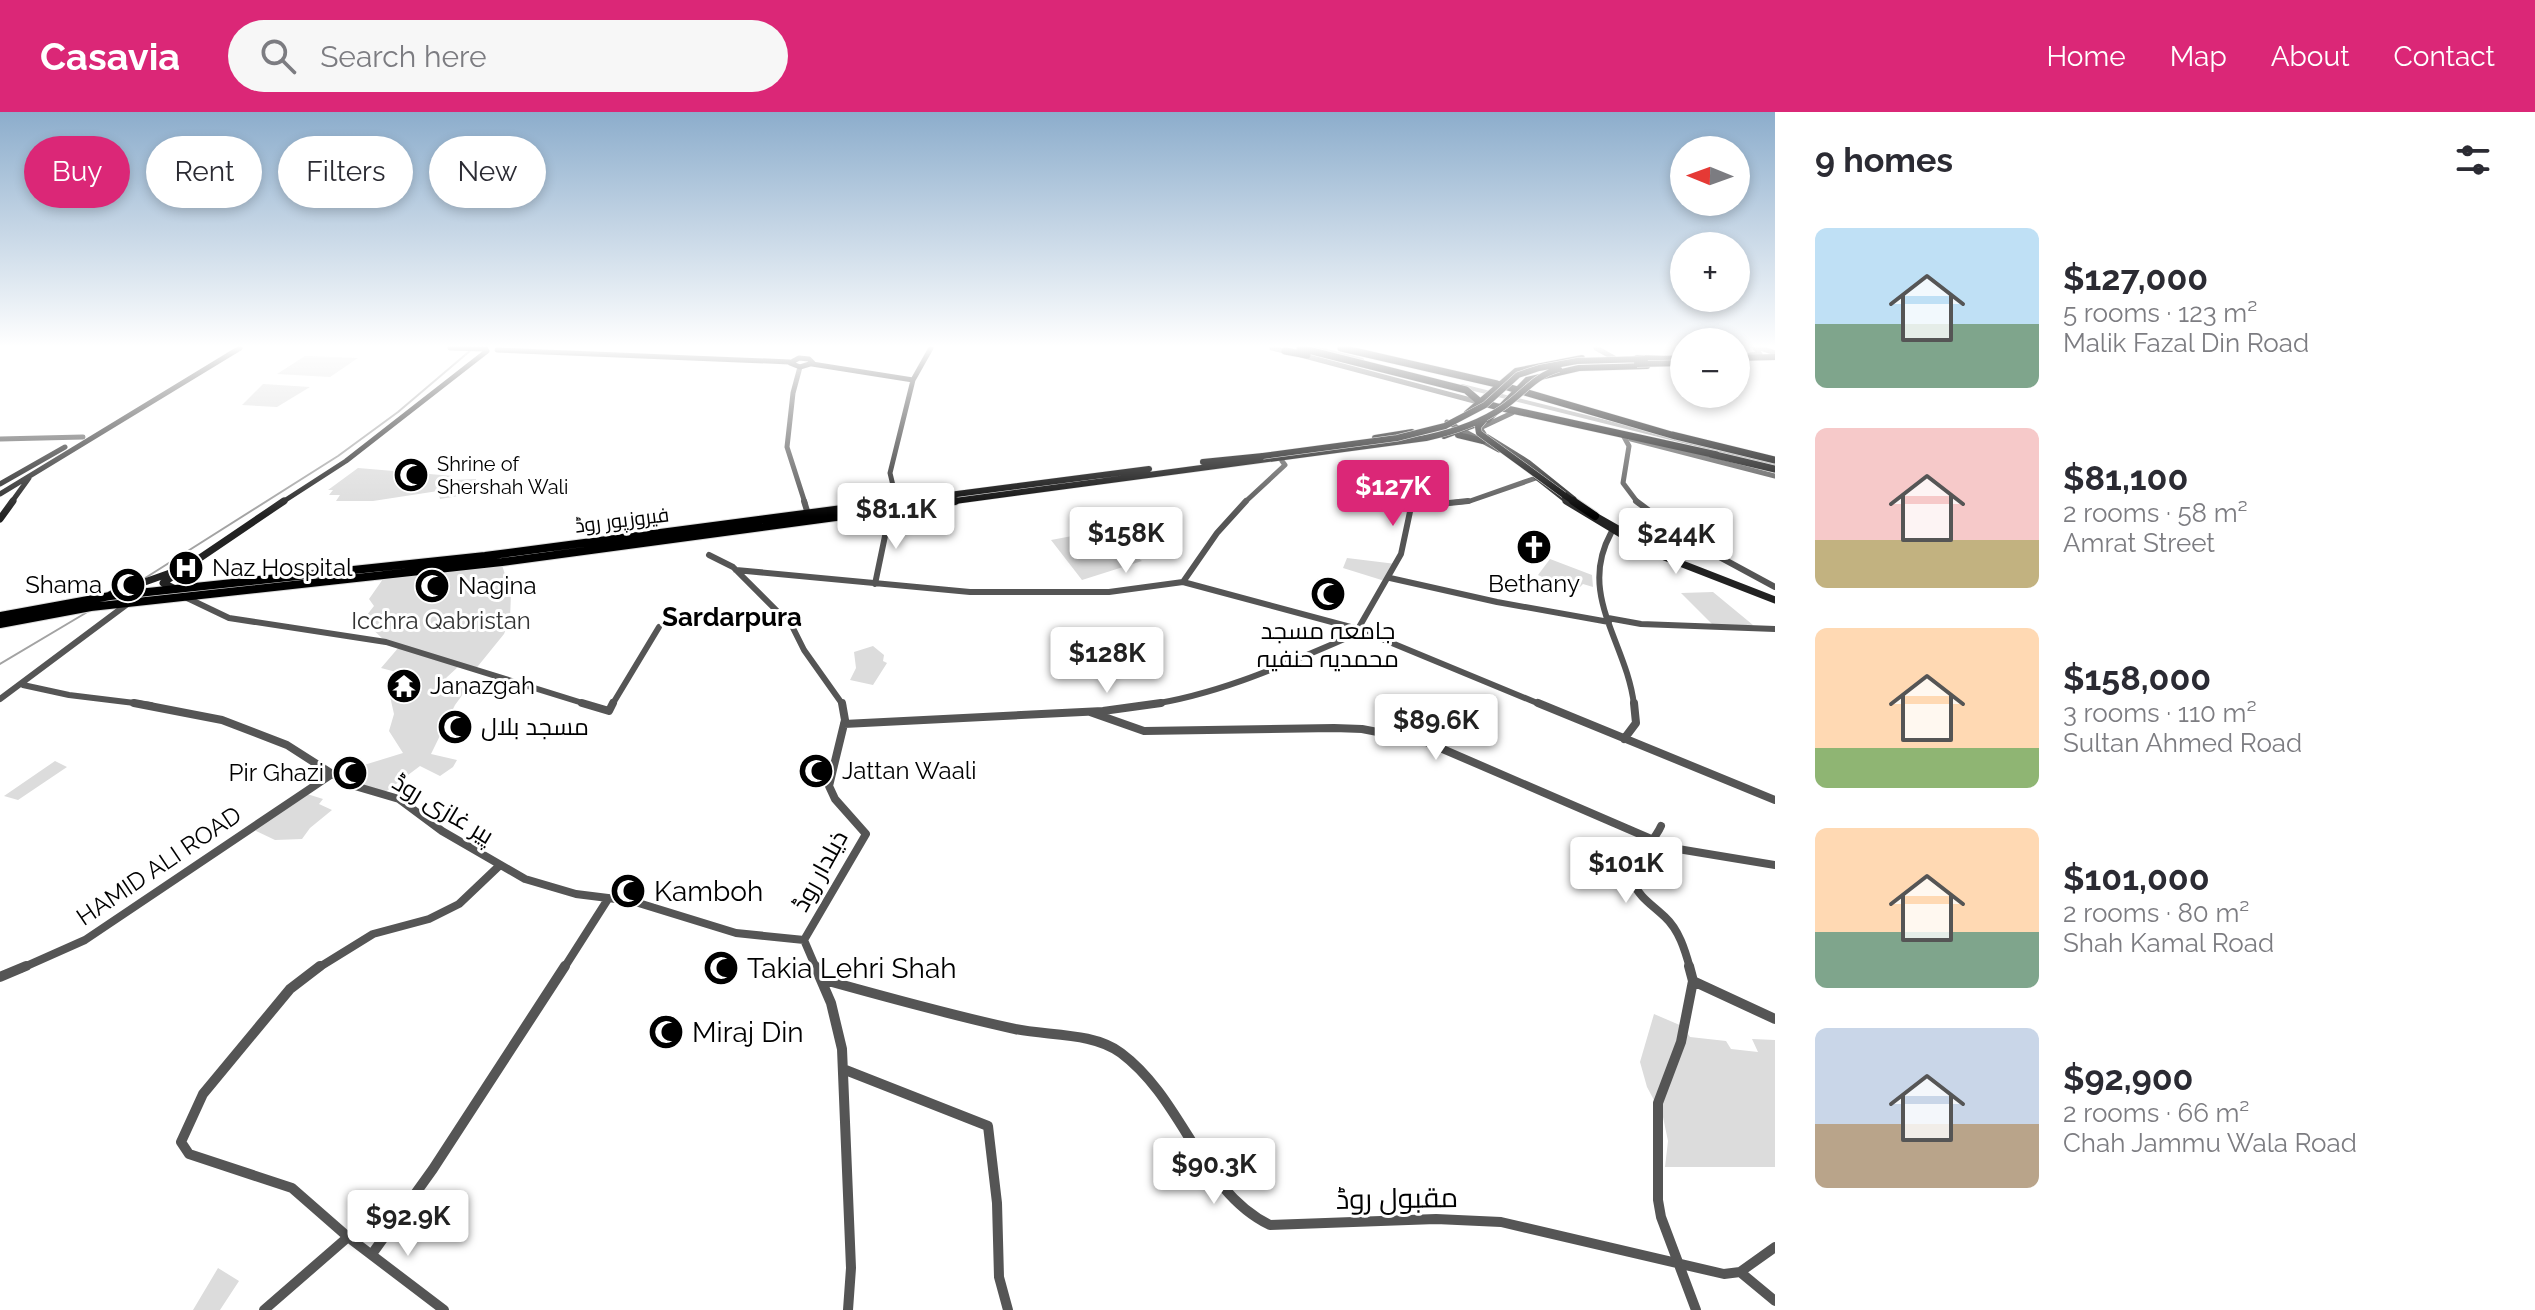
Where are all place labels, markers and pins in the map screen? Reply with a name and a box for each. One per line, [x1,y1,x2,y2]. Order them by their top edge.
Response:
place label: Shrine of Shershah Wali [437,452,568,499]
mosque icon: Shrine of Shershah Wali [392,456,430,494]
pin: $127K [1337,460,1449,528]
pin: $81.1K [831,483,961,551]
pin: $158K [1070,507,1182,575]
pin: $244K [1620,508,1732,576]
church icon: Bethany [1515,528,1553,566]
hospital icon: Naz Hospital [167,549,205,587]
place label: Naz Hospital [212,553,353,582]
mosque icon: Shama [109,566,147,604]
mosque icon: Nagina [413,567,451,605]
place label: Bethany [1488,569,1580,598]
place label: Shama [25,570,102,599]
place label: Nagina [458,571,537,600]
mosque icon: جامعہ مسجد محمدیہ حنفیہ [1309,575,1347,613]
place label: جامعہ مسجد محمدیہ حنفیہ [1257,616,1399,673]
pin: $128K [1051,627,1163,695]
temple icon: Janazgah [385,667,423,705]
place label: Janazgah [430,671,535,700]
pin: $89.6K [1371,694,1501,762]
mosque icon: مسجد بلال [436,708,474,746]
place label: مسجد بلال [481,712,589,741]
mosque icon: Jattan Waali [797,752,835,790]
mosque icon: Pir Ghazi [331,754,369,792]
place label: Jattan Waali [842,756,977,785]
place label: Pir Ghazi [229,758,324,787]
pin: $101K [1570,837,1682,905]
mosque icon: Kamboh [609,872,647,910]
place label: Kamboh [654,875,763,908]
mosque icon: Takia Lehri Shah [702,949,740,987]
place label: Takia Lehri Shah [747,952,957,985]
mosque icon: Miraj Din [647,1013,685,1051]
place label: Miraj Din [692,1016,804,1049]
pin: $90.3K [1149,1138,1279,1206]
pin: $92.9K [343,1190,473,1258]

